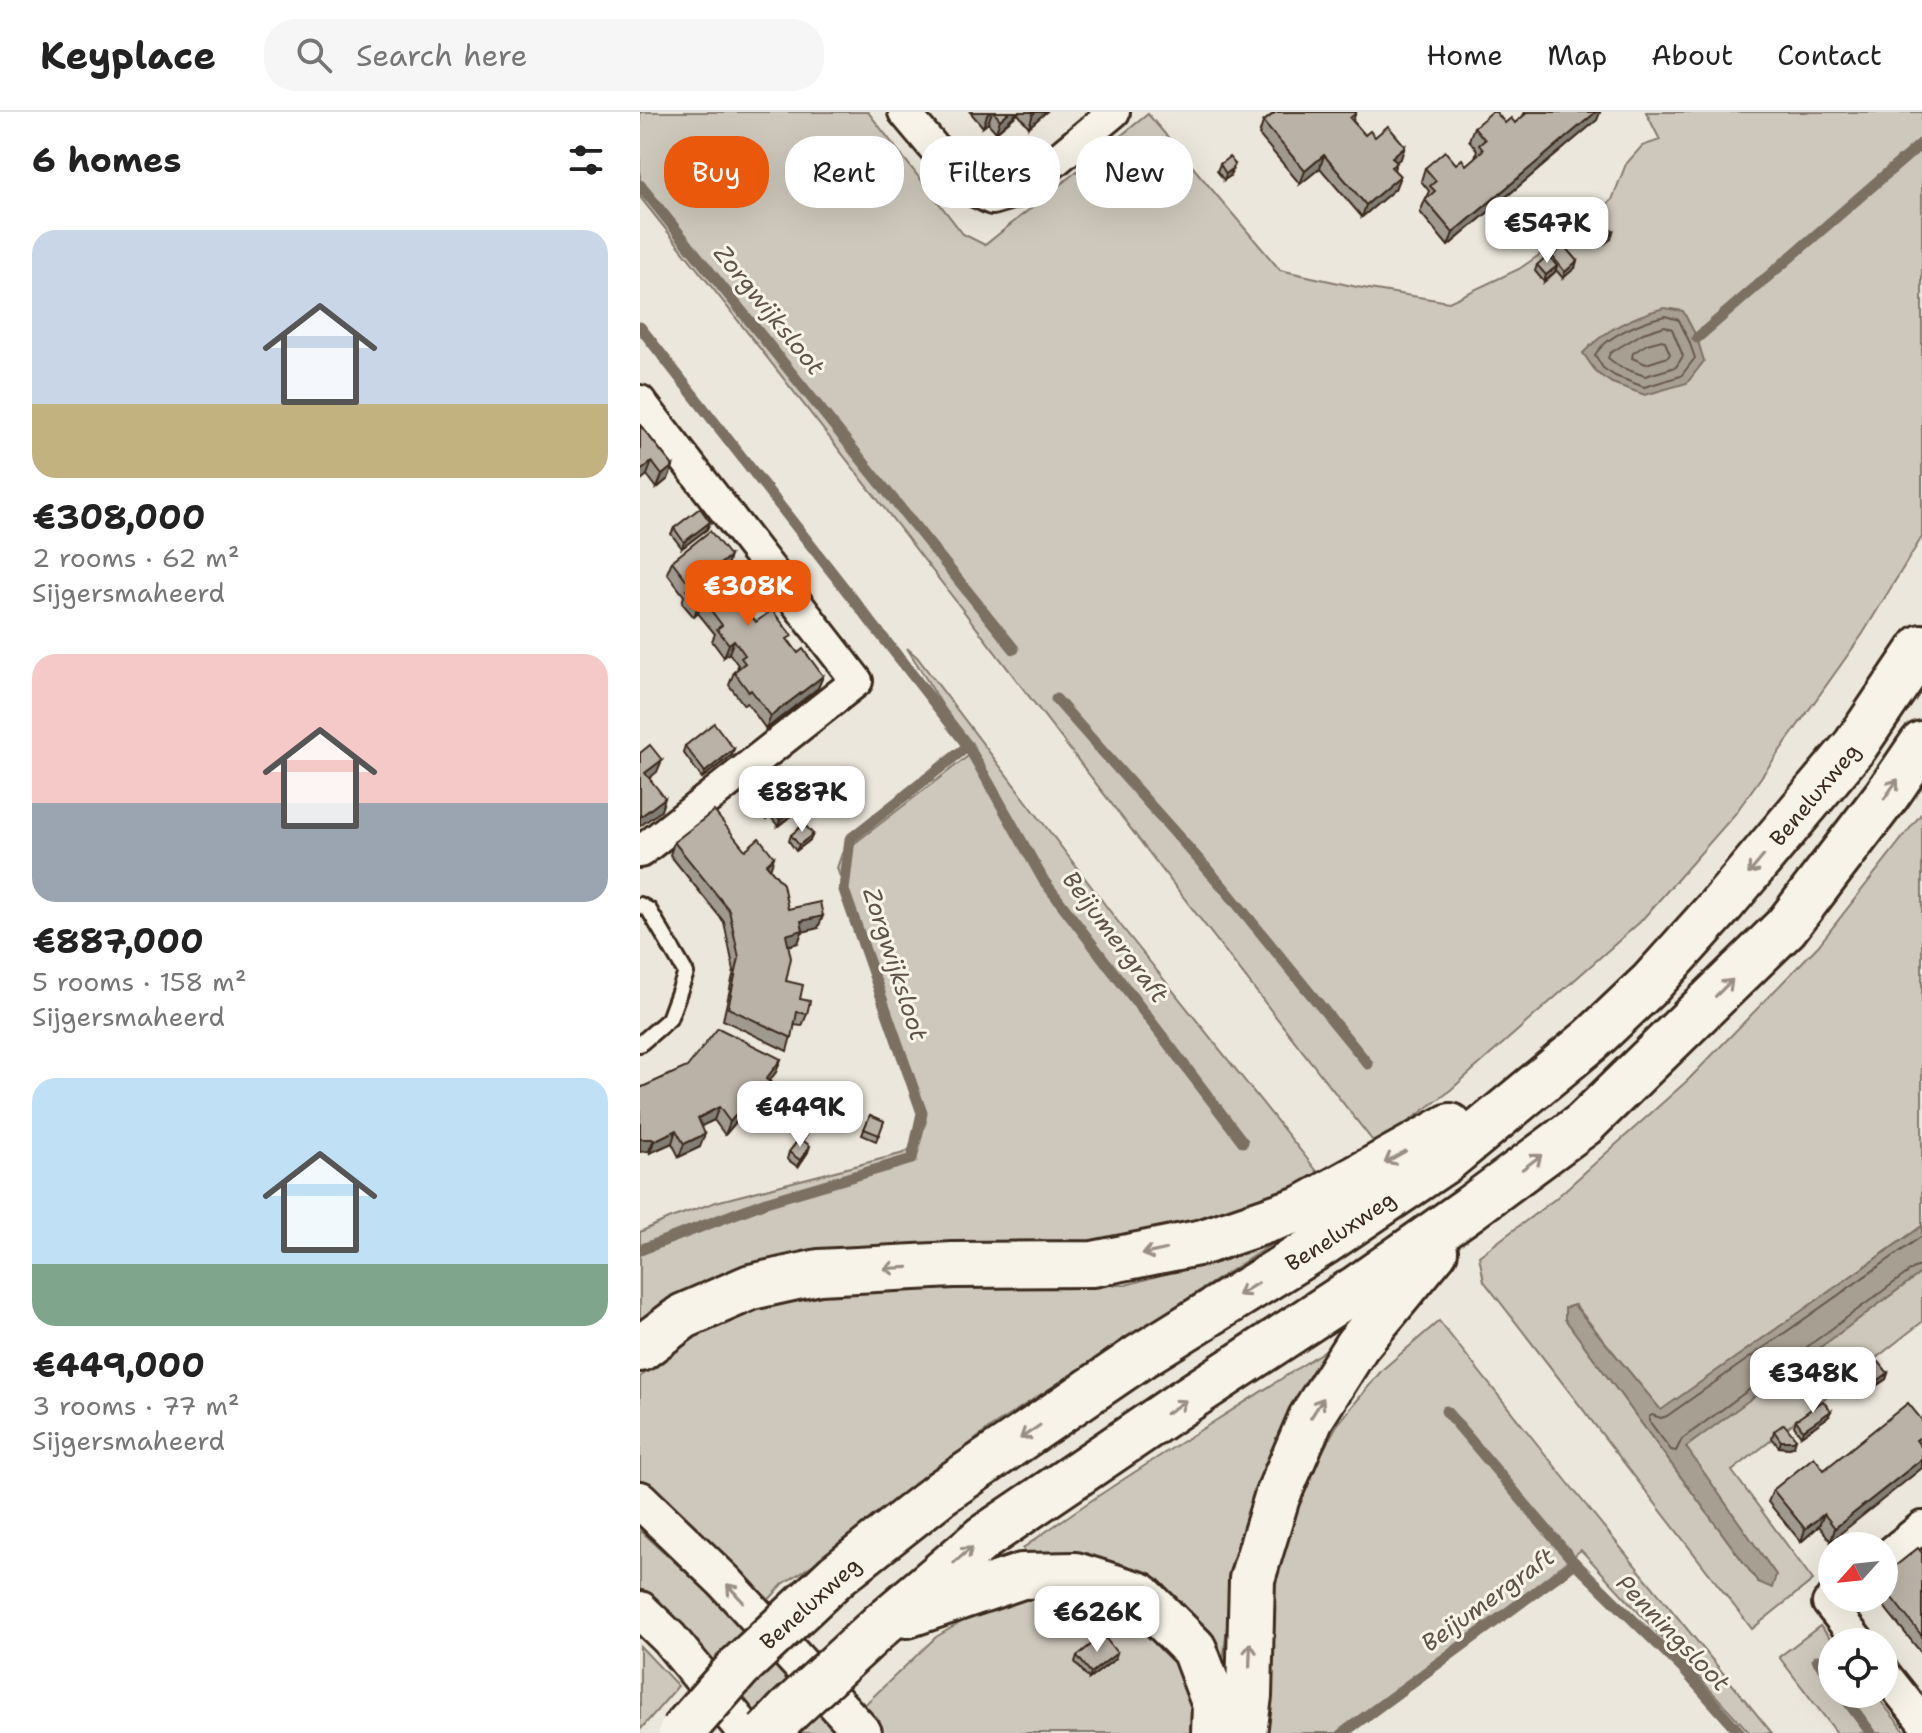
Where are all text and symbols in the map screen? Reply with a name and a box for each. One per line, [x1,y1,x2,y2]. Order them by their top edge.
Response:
search box [264,19,824,91]
text: Keyplace [40,30,216,81]
icon: search [292,33,336,77]
text: Search here [356,35,527,76]
text: Home [1426,36,1503,74]
text: Map [1547,36,1607,74]
text: About [1651,36,1733,74]
text: Contact [1777,36,1882,74]
chip: Buy [664,136,769,208]
chip: Rent [785,136,904,208]
chip: Filters [920,136,1060,208]
chip: New [1076,136,1193,208]
text: 6 homes [32,137,181,183]
icon: filters [564,138,608,182]
pin: €547K [1491,197,1603,265]
text: €547K [1503,205,1591,240]
water label: Zorgwijksloot [706,238,832,382]
icon: home [248,282,392,426]
text: €308,000 [32,494,205,540]
text: 2 rooms · 62 m² [32,540,240,575]
pin: €308K [692,560,804,628]
text: €308K [703,568,793,603]
text: Sijgersmaheerd [32,575,225,610]
icon: home [248,706,392,850]
street label: Beneluxweg [1763,737,1866,852]
pin: €887K [746,766,858,834]
text: €887K [757,774,847,809]
one-way arrow [1883,779,1899,801]
one-way arrow [1747,854,1765,874]
water label: Beijumergraft [1055,864,1175,1010]
water label: Zorgwijksloot [855,883,935,1045]
text: €887,000 [32,918,204,964]
text: 5 rooms · 158 m² [32,964,247,999]
one-way arrow [1714,979,1733,998]
text: Sijgersmaheerd [32,999,225,1034]
pin: €449K [744,1081,856,1149]
text: €449K [755,1089,845,1124]
icon: home [248,1130,392,1274]
one-way arrow [1383,1150,1407,1165]
one-way arrow [1521,1154,1542,1171]
street label: Beneluxweg [1280,1184,1401,1278]
one-way arrow [1142,1245,1168,1260]
one-way arrow [883,1260,910,1275]
one-way arrow [1237,1282,1260,1298]
text: €449,000 [32,1342,205,1388]
pin: €348K [1757,1347,1869,1415]
text: €348K [1768,1355,1858,1390]
text: 3 rooms · 77 m² [32,1388,240,1423]
one-way arrow [1310,1397,1326,1420]
one-way arrow [1165,1399,1187,1415]
text: Sijgersmaheerd [32,1423,225,1458]
one-way arrow [1020,1424,1042,1440]
north arrow [1818,1532,1898,1612]
map controls [1818,1532,1898,1708]
water label: Beijumergraft [1415,1540,1562,1659]
one-way arrow [952,1546,972,1564]
street label: Beneluxweg [754,1550,867,1656]
water label: Penningsloot [1609,1568,1737,1699]
one-way arrow [726,1583,744,1603]
pin: €626K [1041,1586,1153,1654]
text: €626K [1052,1594,1142,1629]
button: locate [1818,1628,1898,1708]
one-way arrow [1242,1642,1258,1669]

